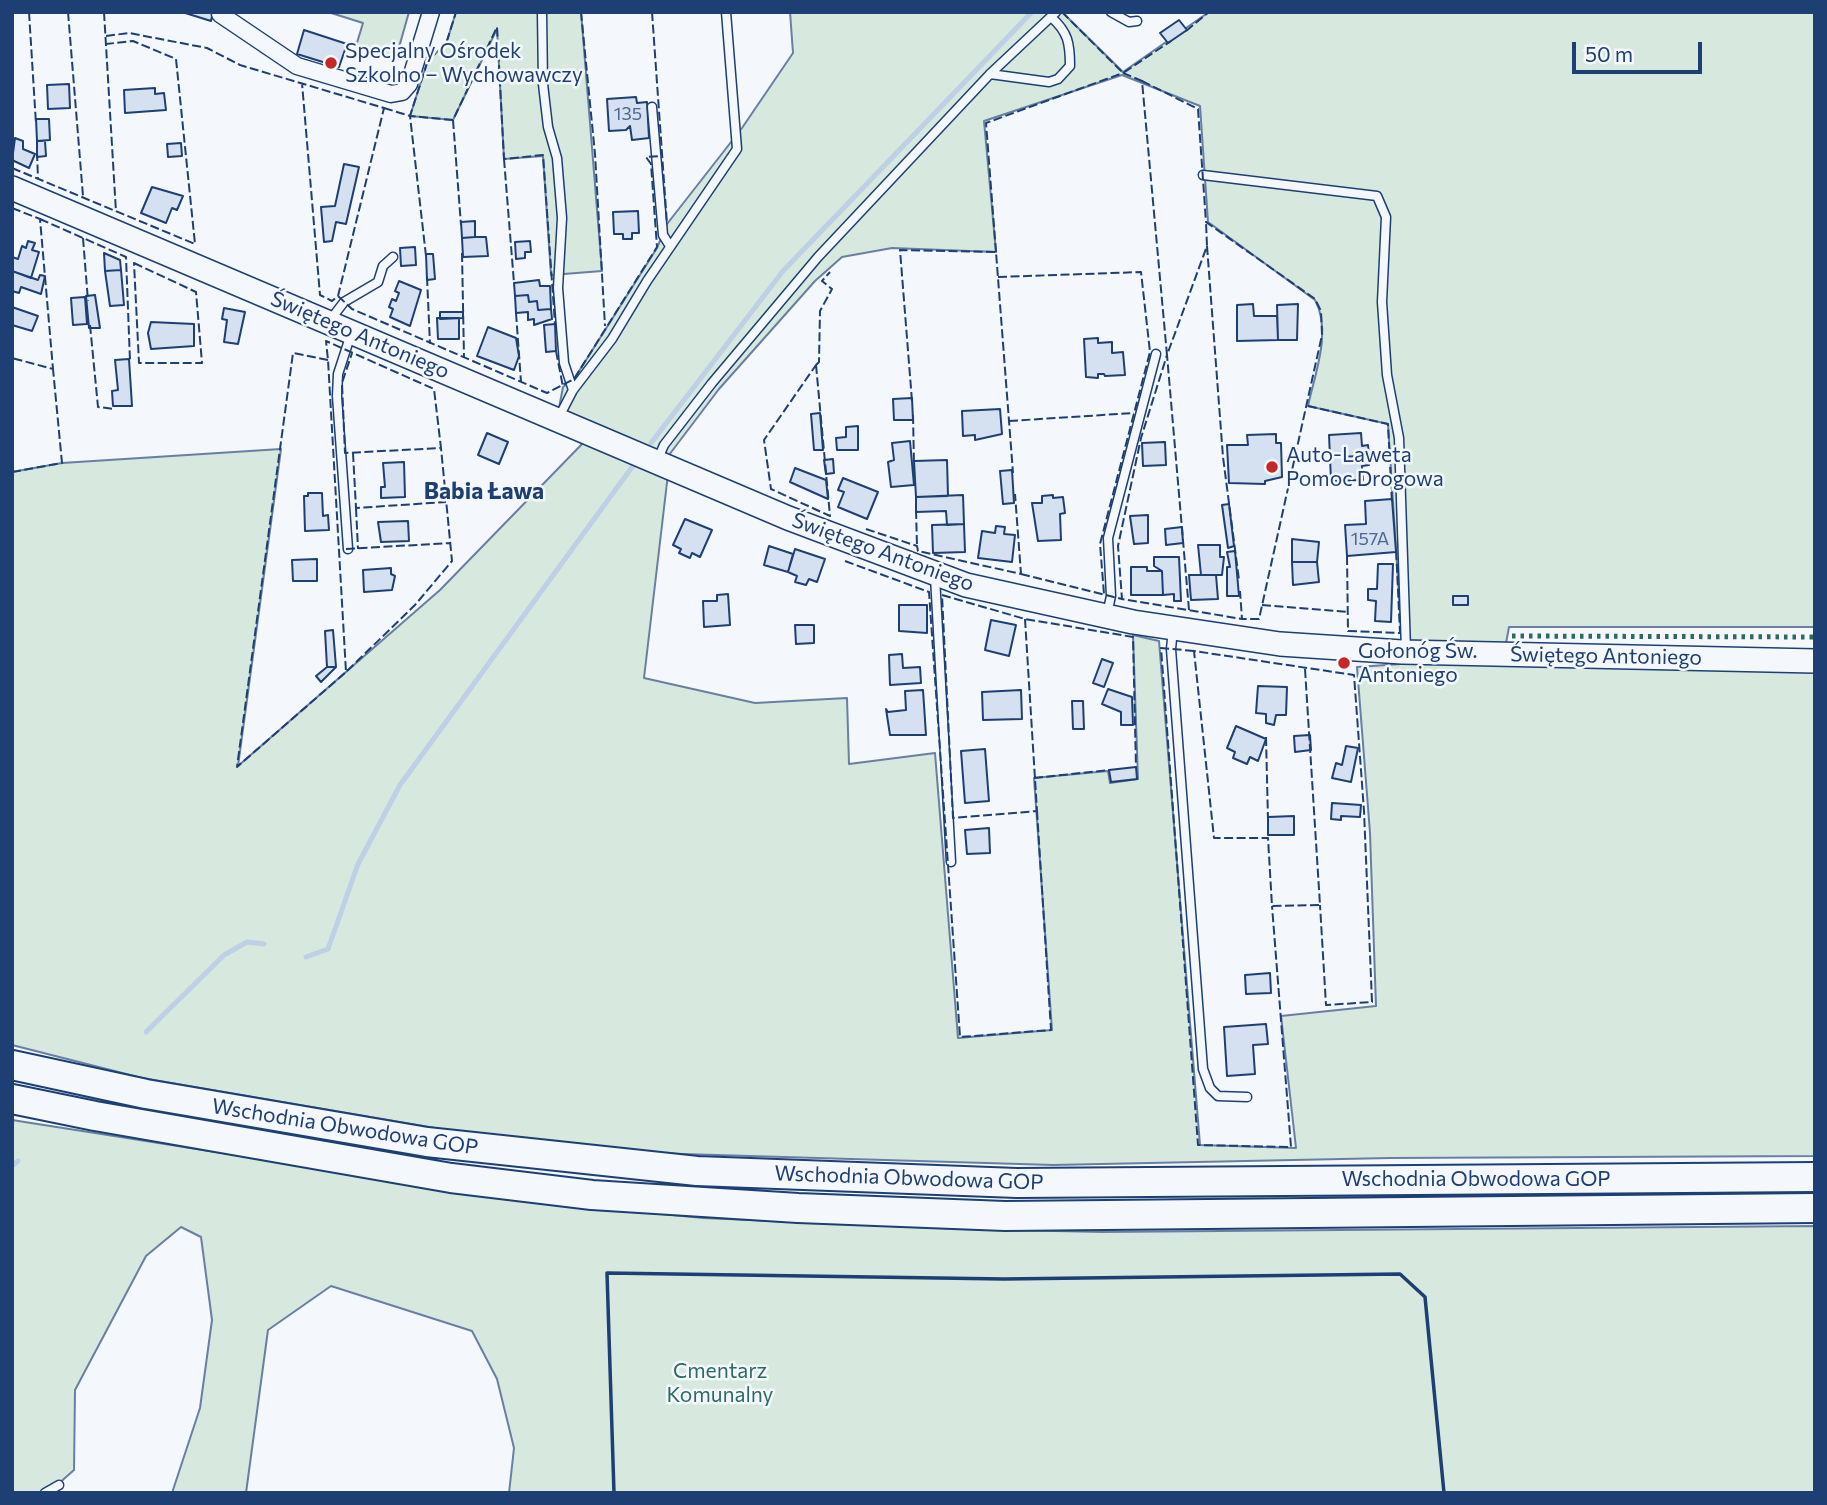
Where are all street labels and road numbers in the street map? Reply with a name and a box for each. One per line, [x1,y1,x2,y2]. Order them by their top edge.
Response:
street label: Świętego Antoniego [267,286,453,384]
street label: Świętego Antoniego [788,507,978,597]
street label: Świętego Antoniego [1510,642,1702,670]
street label: Wschodnia Obwodowa GOP [210,1094,480,1160]
street label: Wschodnia Obwodowa GOP [774,1161,1044,1195]
street label: Wschodnia Obwodowa GOP [1342,1166,1610,1192]

